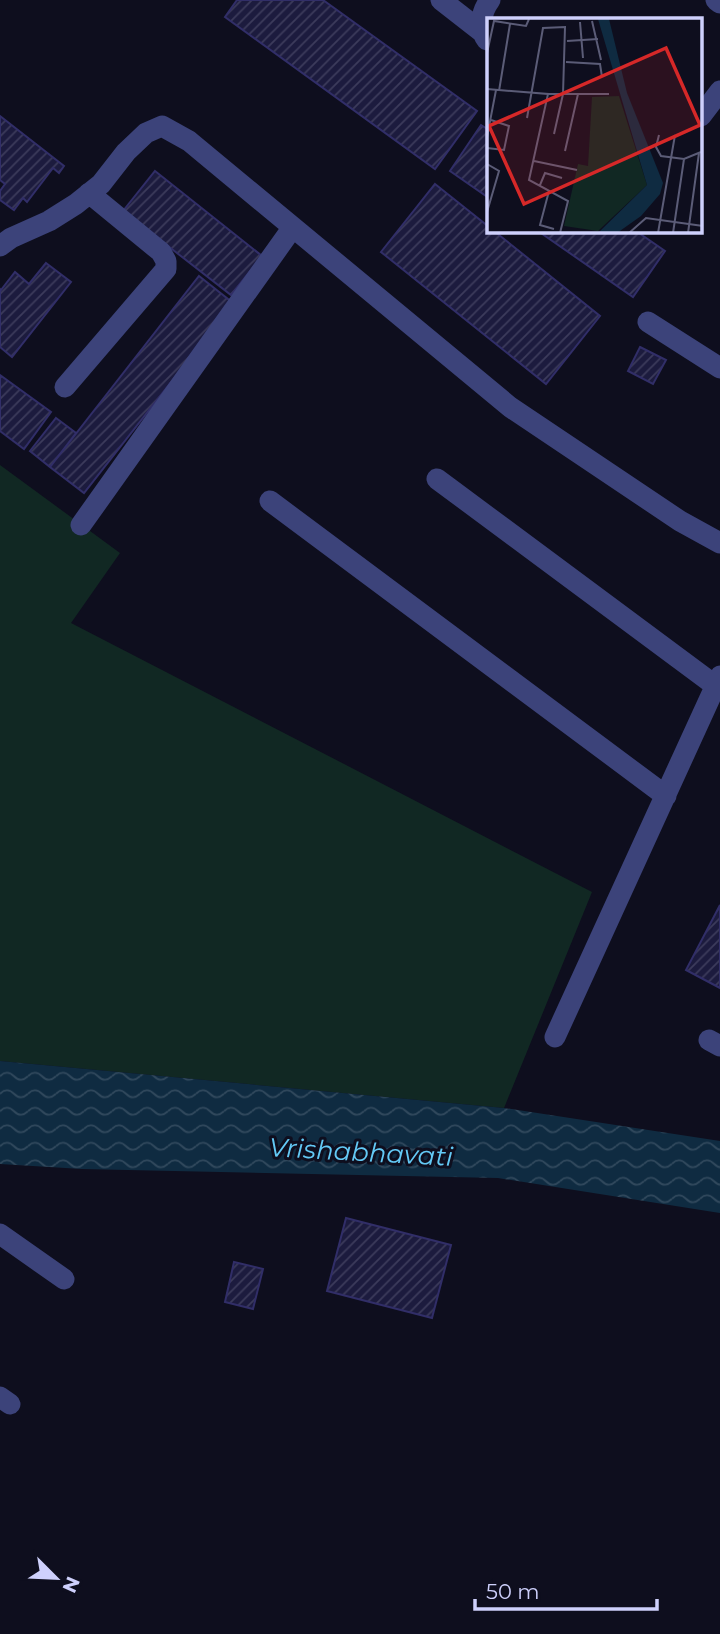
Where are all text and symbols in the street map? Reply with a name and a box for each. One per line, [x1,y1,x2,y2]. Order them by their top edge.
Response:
inset map [487,18,702,233]
water label: Vrishabhavati [268,1131,455,1173]
north arrow [21,1543,91,1613]
scale bar [475,1568,657,1612]
text: N [57,1573,85,1596]
text: 50 m [486,1579,540,1604]

